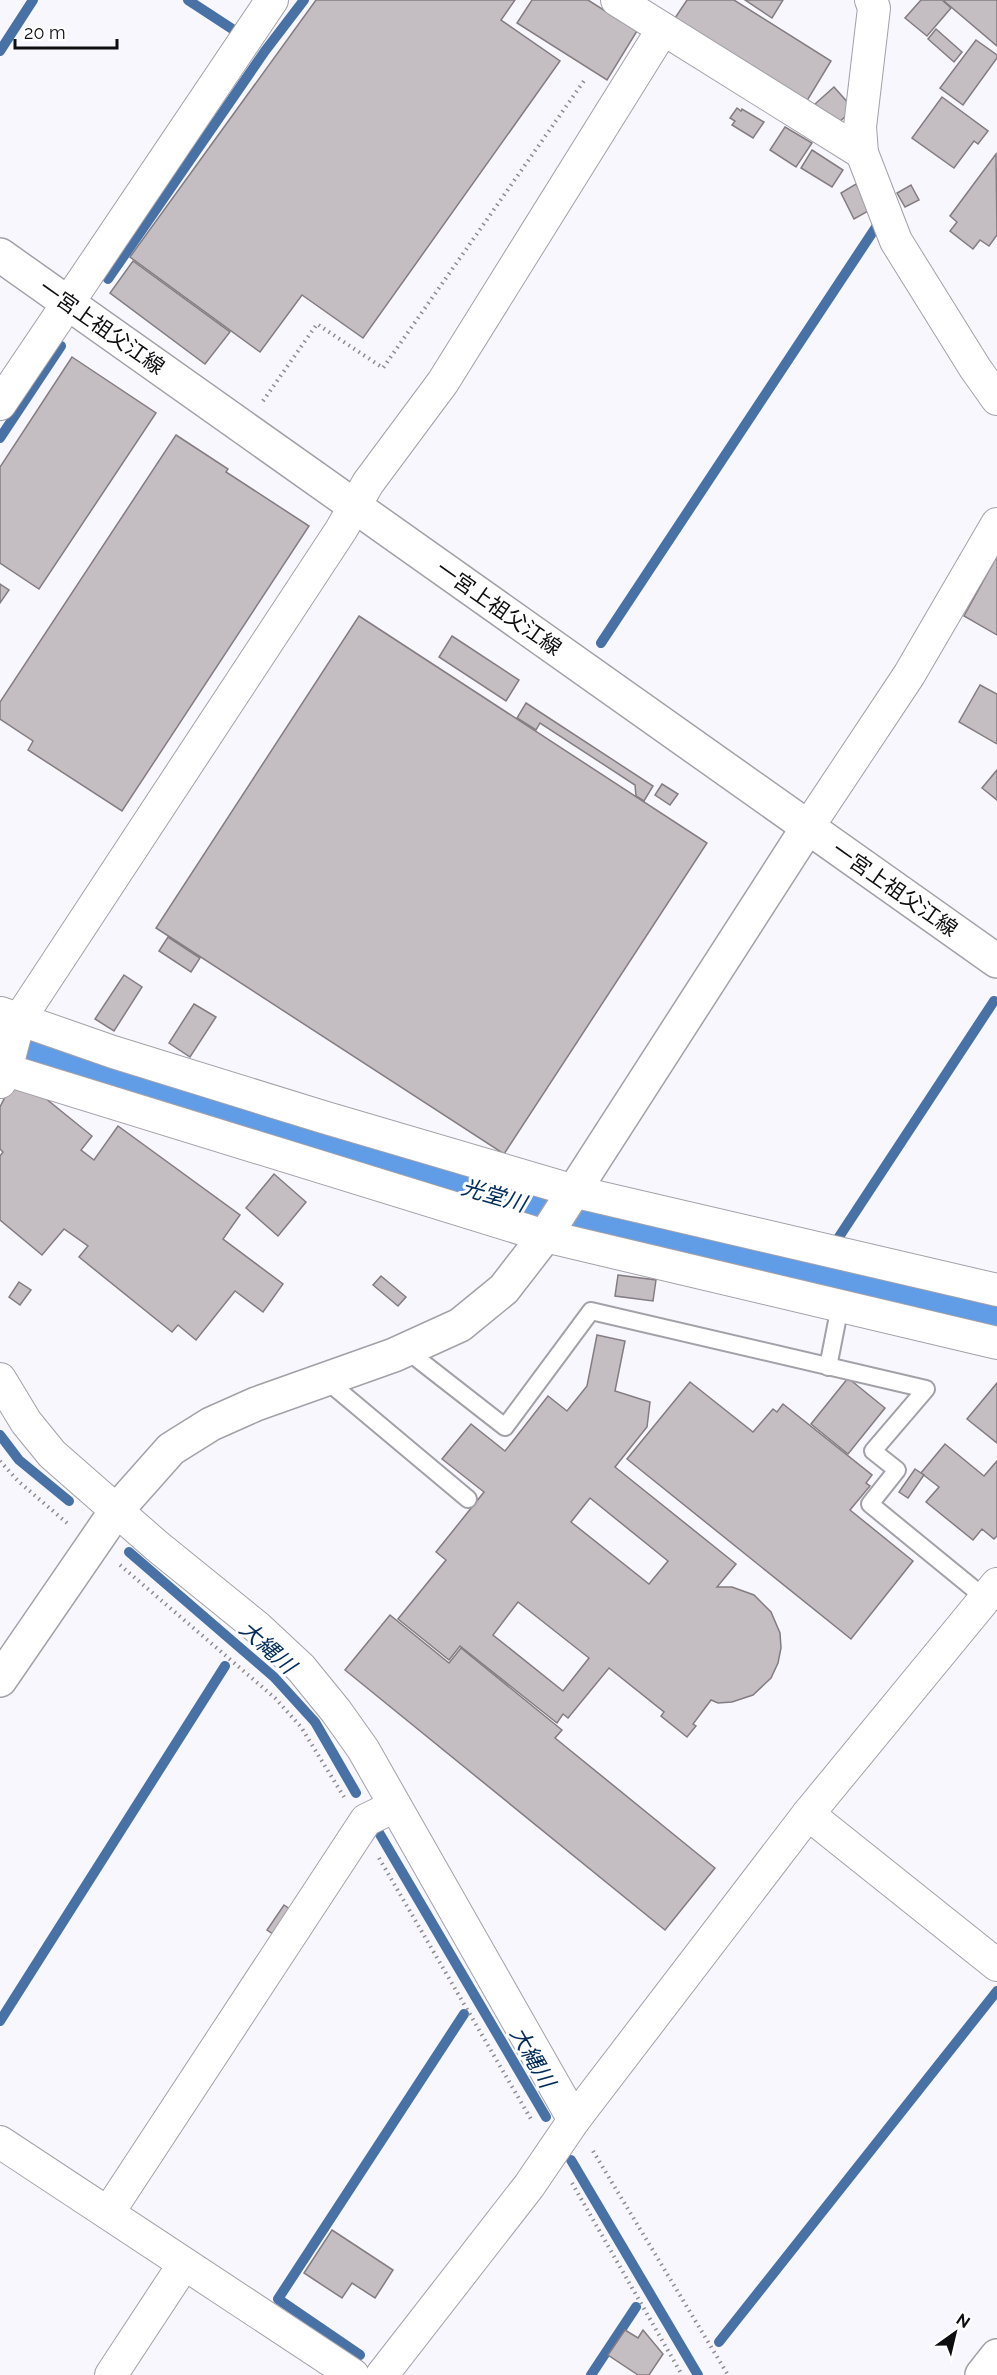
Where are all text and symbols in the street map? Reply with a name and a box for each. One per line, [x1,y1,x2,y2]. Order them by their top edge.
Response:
scale bar [15,12,117,50]
text: 20 m [24,22,66,43]
street label: 一宮上祖父江線 [35,275,169,379]
street label: 一宮上祖父江線 [432,556,566,660]
street label: 一宮上祖父江線 [828,837,962,941]
water label: 光堂川 [459,1173,531,1217]
water label: 大縄川 [235,1615,303,1680]
water label: 大縄川 [505,2022,562,2094]
north arrow [925,2303,985,2363]
text: N [953,2310,973,2332]

